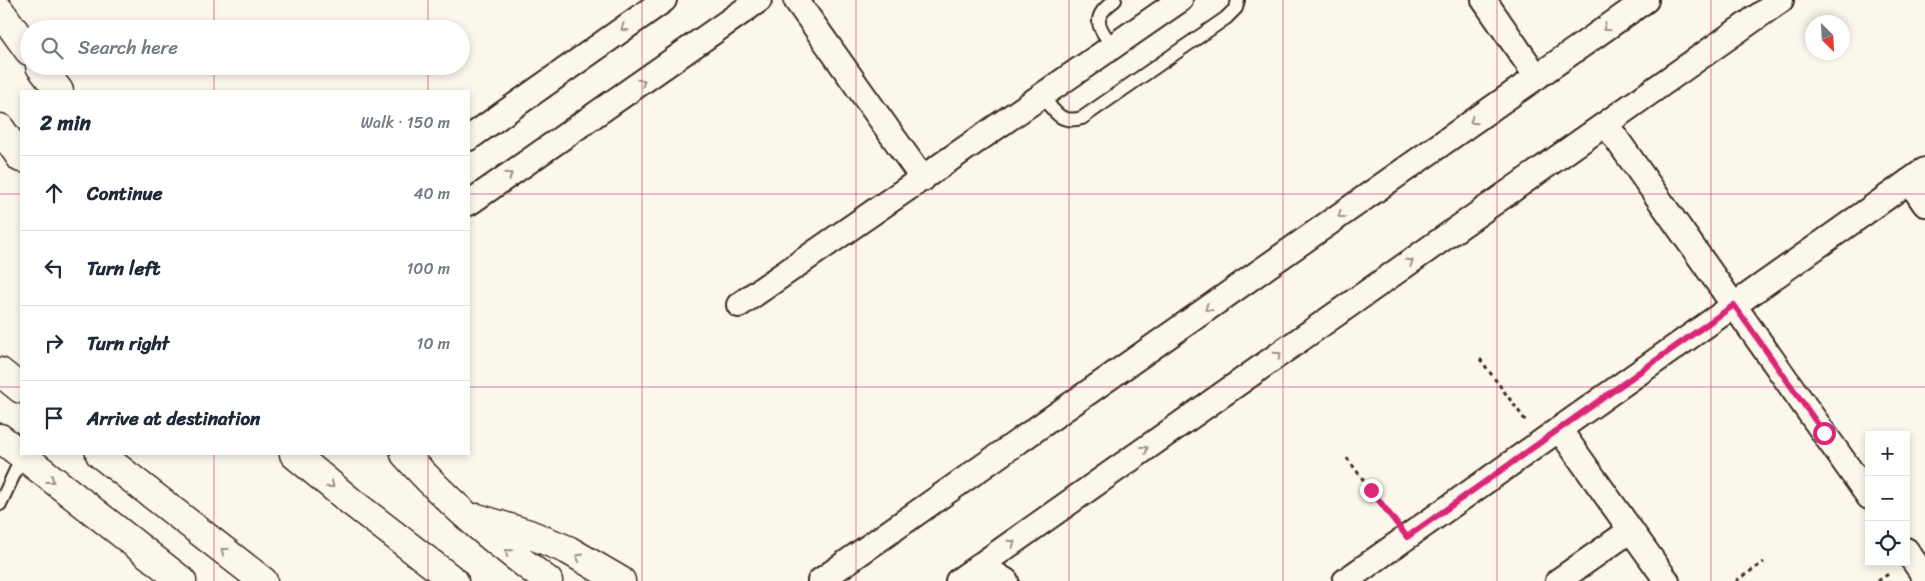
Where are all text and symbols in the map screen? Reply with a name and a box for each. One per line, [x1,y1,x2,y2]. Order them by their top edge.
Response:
north arrow [1805,15,1850,60]
search box [20,20,470,75]
one-way arrow [620,22,630,31]
one-way arrow [1603,22,1612,31]
text: Search here [78,31,178,64]
icon: search [38,34,66,62]
one-way arrow [636,79,646,88]
text: 2 min [40,104,91,142]
text: Walk · 150 m [361,108,450,137]
one-way arrow [1470,115,1479,124]
one-way arrow [503,172,513,181]
text: Continue [87,177,163,210]
icon: ahead [40,179,68,207]
text: 40 m [413,179,450,208]
one-way arrow [1337,209,1346,218]
text: Turn left [87,252,160,285]
icon: left [40,254,68,282]
text: 100 m [406,254,450,283]
one-way arrow [1405,259,1414,268]
one-way arrow [1204,302,1213,311]
text: Turn right [87,327,169,360]
icon: right [40,329,68,357]
text: 10 m [417,329,450,358]
one-way arrow [1272,352,1281,361]
text: Arrive at destination [87,402,260,435]
icon: arrive [40,404,68,432]
route start [1813,422,1836,445]
map controls [1865,431,1910,566]
button: + [1865,431,1910,476]
one-way arrow [1139,446,1149,455]
one-way arrow [46,474,55,483]
button: − [1865,476,1910,521]
route end [1360,479,1383,502]
one-way arrow [325,480,334,489]
button: locate [1865,521,1910,566]
one-way arrow [1006,540,1016,549]
one-way arrow [505,548,514,557]
one-way arrow [221,549,230,557]
one-way arrow [575,553,584,563]

